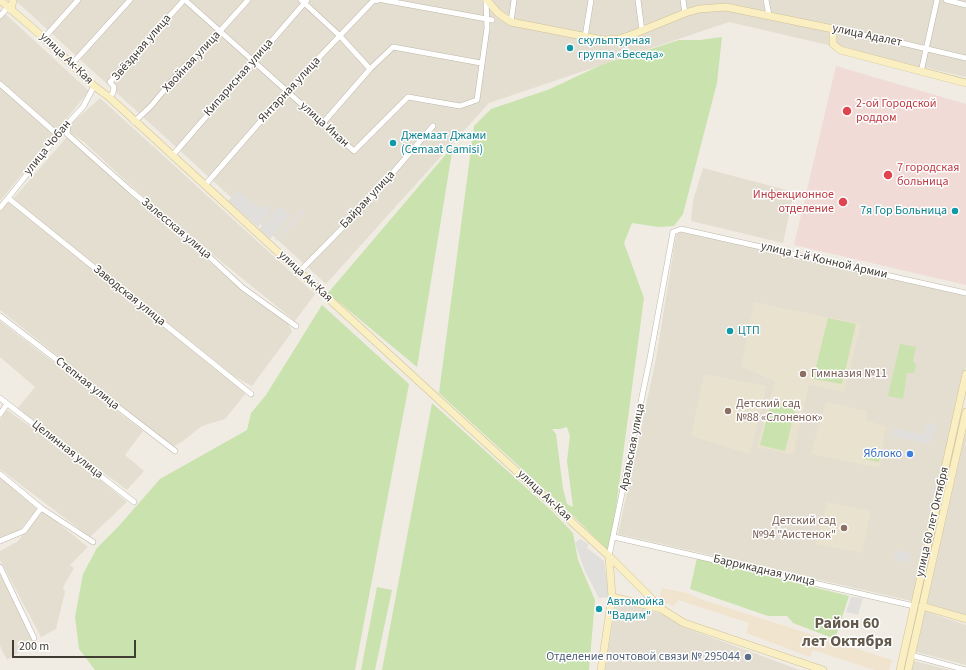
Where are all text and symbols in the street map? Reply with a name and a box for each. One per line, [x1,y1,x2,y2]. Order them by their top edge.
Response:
street label: Звёздная улица [109,12,175,84]
street label: улица Адалет [831,22,903,50]
street label: Хвойная улица [160,28,224,96]
street label: улица Ак-Кая [36,30,96,88]
place label: скульптурная группа «Беседа» [578,34,664,62]
street label: Кипарисная улица [201,36,277,120]
marker: скульптурная группа «Беседа» [565,43,575,53]
street label: Янтарная улица [256,54,324,126]
place label: 2-ой Городской роддом [856,97,937,125]
street label: улица Инан [296,99,352,151]
marker: 2-ой Городской роддом [841,105,853,117]
street label: улица Чобан [21,118,75,178]
place label: Джемаат Джами (Cemaat Camisi) [401,129,486,157]
marker: Джемаат Джами (Cemaat Camisi) [388,138,398,148]
place label: 7 городская больница [897,161,959,189]
street label: Байрам улица [338,168,398,232]
marker: 7 городская больница [882,169,894,181]
place label: Инфекционное отделение [753,188,834,216]
street label: Залесская улица [138,195,214,263]
marker: Инфекционное отделение [837,196,849,208]
place label: 7я Гор Больница [860,204,947,218]
marker: 7я Гор Больница [950,206,960,216]
street label: улица 1-й Конной Армии [759,239,889,283]
street label: улица Ак-Кая [275,248,335,306]
street label: Заводская улица [90,262,168,330]
place label: ЦТП [738,324,760,338]
marker: ЦТП [725,326,735,336]
street label: Степная улица [52,355,122,413]
place label: Гимназия №11 [811,367,887,381]
marker: Гимназия №11 [798,369,808,379]
place label: Детский сад №88 «Слоненок» [736,397,823,425]
street label: Аральская улица [617,402,649,492]
marker: Детский сад №88 «Слоненок» [723,406,733,416]
street label: Целинная улица [28,418,106,482]
place label: Яблоко [863,447,902,461]
marker: Яблоко [905,449,915,459]
street label: улица 60 лет Октября [913,466,953,578]
street label: улица Ак-Кая [514,467,574,525]
place label: Детский сад №94 "Аистенок" [752,514,836,542]
marker: Детский сад №94 "Аистенок" [839,523,849,533]
street label: Баррикадная улица [712,552,816,590]
place label: Автомойка "Вадим" [607,595,664,623]
marker: Автомойка "Вадим" [594,604,604,614]
district label: Район 60 лет Октября [802,614,892,652]
scale bar [14,632,138,658]
text: 200 m [19,638,49,655]
place label: Отделение почтовой связи № 295044 [546,650,740,664]
marker: Отделение почтовой связи № 295044 [743,652,753,662]

